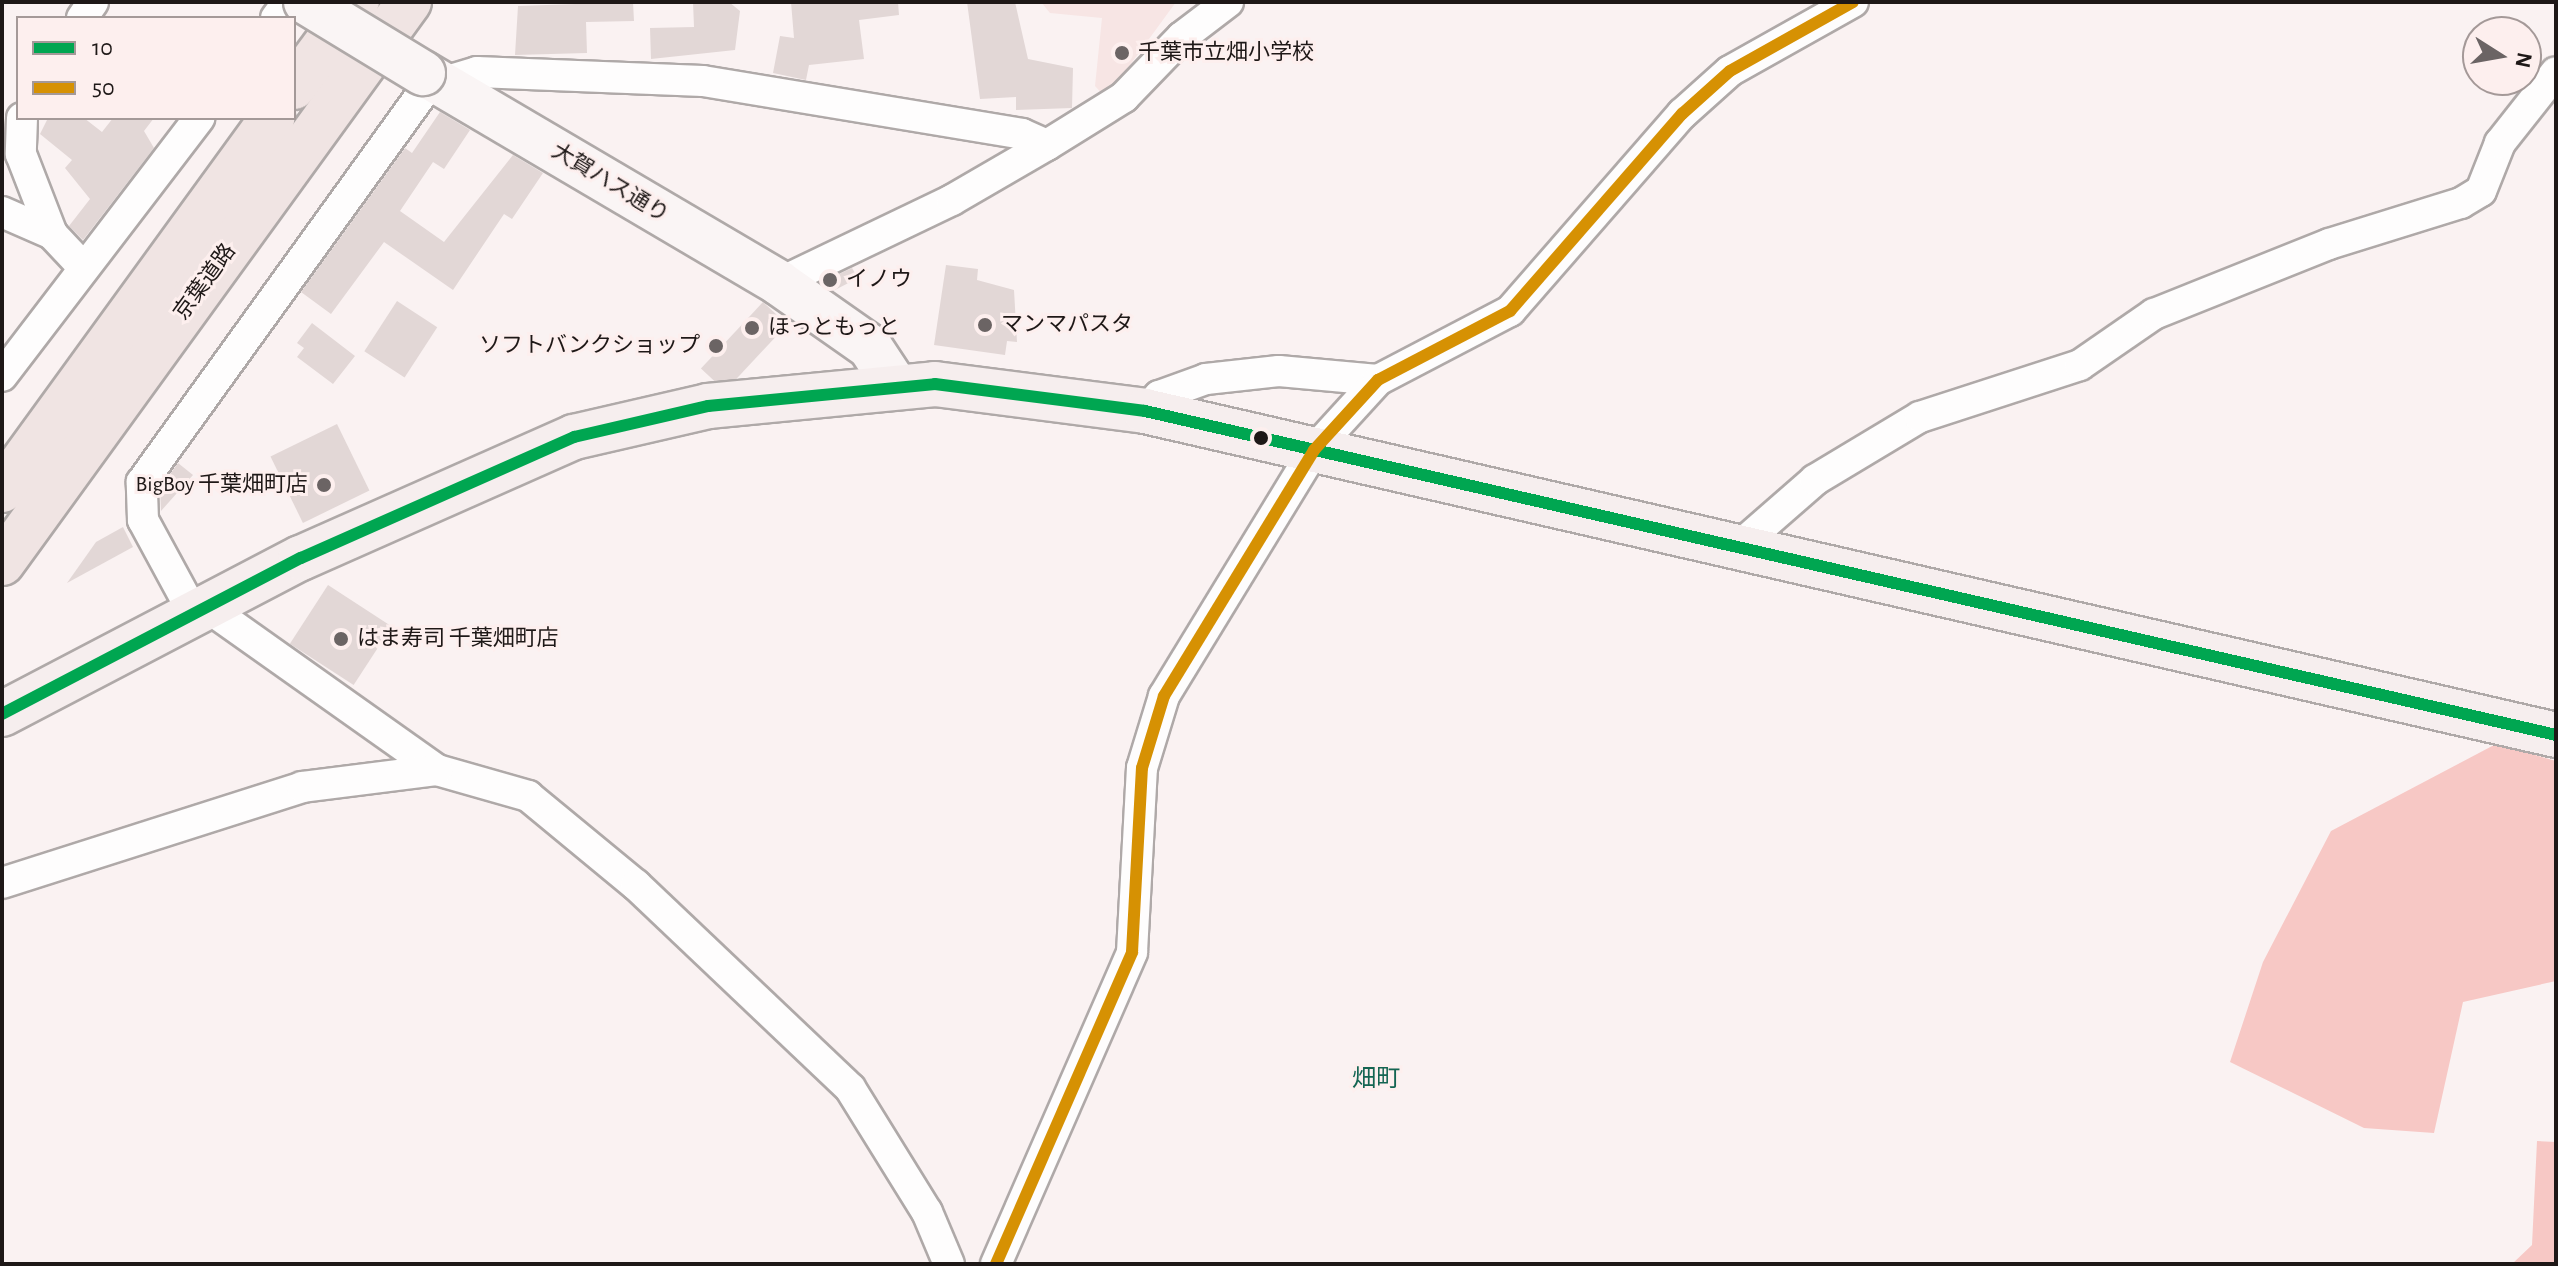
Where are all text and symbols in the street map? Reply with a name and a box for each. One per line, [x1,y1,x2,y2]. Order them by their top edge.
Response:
legend [16,16,296,120]
north arrow [2462,16,2542,96]
text: 10 [92,36,113,60]
place label: 千葉市立畑小学校 [1138,40,1314,66]
marker: 千葉市立畑小学校 [1113,44,1131,62]
text: N [2511,51,2536,70]
text: 50 [92,76,115,100]
street label: 大賀ハス通り [547,138,673,228]
street label: 京葉道路 [168,239,242,325]
place label: イノウ [846,267,912,293]
marker: イノウ [821,271,839,289]
place label: マンマパスタ [1001,312,1133,338]
place label: ほっともっと [768,315,900,341]
marker: マンマパスタ [976,316,994,334]
marker: ほっともっと [743,319,761,337]
place label: ソフトバンクショップ [480,333,700,359]
marker: ソフトバンクショップ [707,337,725,355]
unlabelled marker [1253,430,1269,446]
place label: BigBoy 千葉畑町店 [135,472,308,498]
marker: BigBoy 千葉畑町店 [315,476,333,494]
place label: はま寿司 千葉畑町店 [357,626,559,652]
marker: はま寿司 千葉畑町店 [332,630,350,648]
district label: 畑町 [1352,1066,1400,1094]

